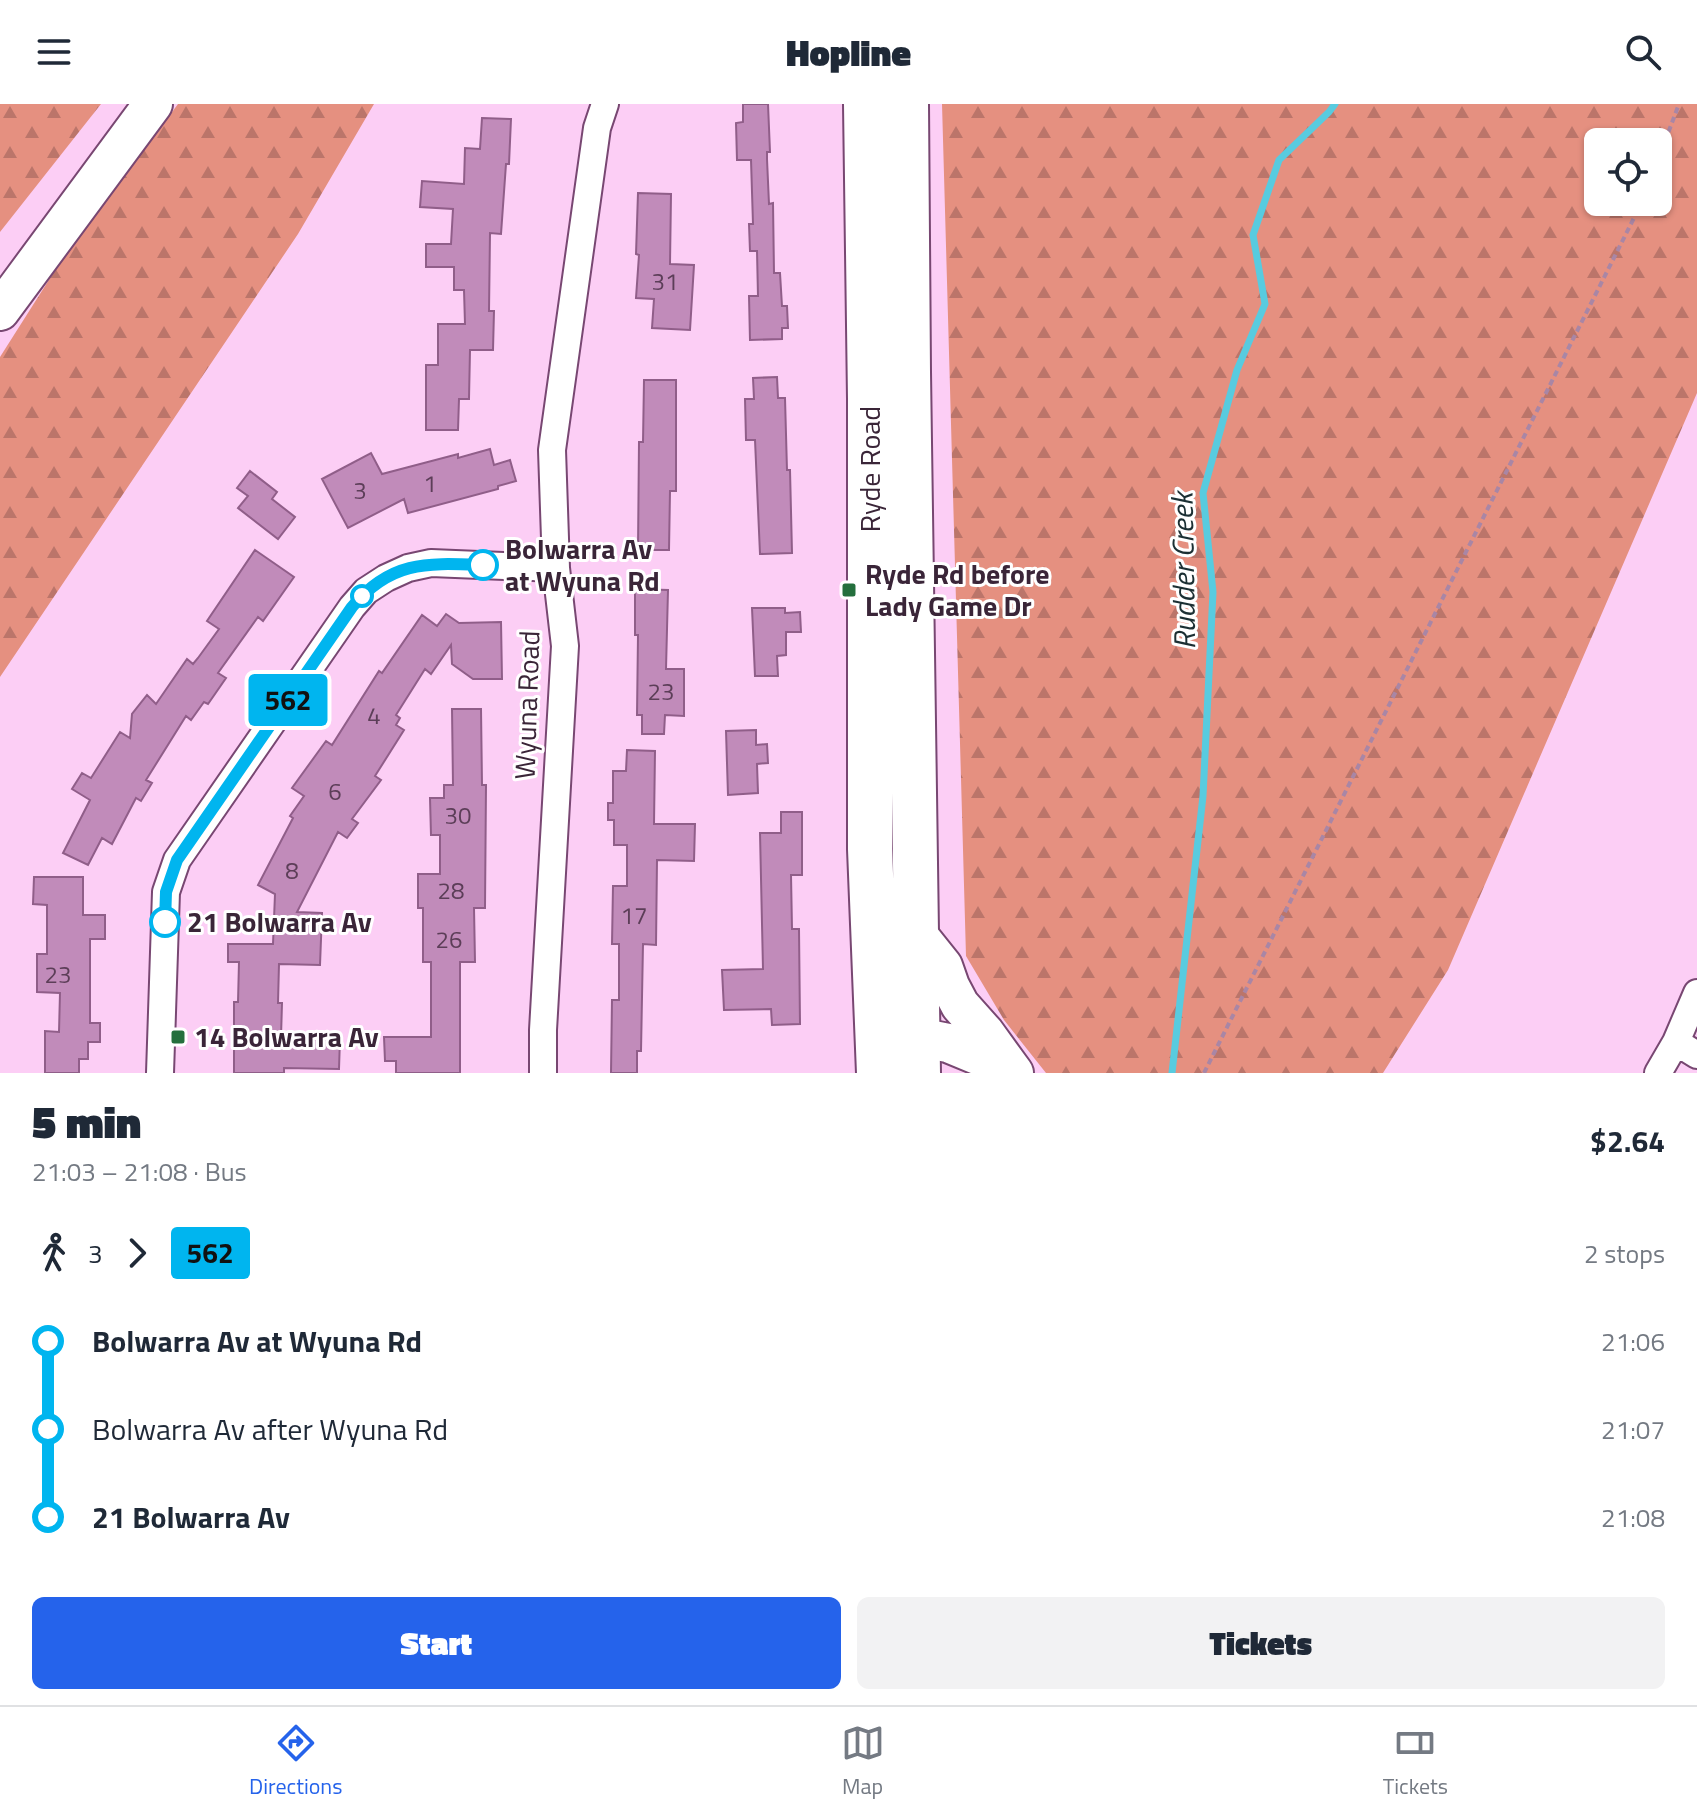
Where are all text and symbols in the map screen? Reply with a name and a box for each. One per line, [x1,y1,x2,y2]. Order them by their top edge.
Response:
text: Hopline [786,25,911,80]
icon: menu [32,30,76,74]
icon: search [1621,30,1665,74]
map controls [1584,128,1672,216]
button: locate [1584,128,1672,216]
house number: 31 [652,263,678,299]
street label: Ryde Road [848,406,891,532]
house number: 1 [423,465,437,501]
house number: 3 [353,472,367,508]
water label: Rudder Creek [1159,488,1207,650]
place label: Bolwarra Av at Wyuna Rd [505,527,660,602]
marker: Bolwarra Av at Wyuna Rd [468,550,498,580]
place label: Ryde Rd before Lady Game Dr [865,552,1050,627]
marker: Ryde Rd before Lady Game Dr [840,581,858,599]
unlabelled marker [351,585,373,607]
street label: Wyuna Road [502,630,551,780]
house number: 23 [648,673,674,709]
line badge: 562 [242,674,334,726]
text: 562 [264,678,312,721]
house number: 4 [367,697,381,733]
house number: 6 [328,773,342,809]
house number: 30 [445,797,471,833]
house number: 8 [285,852,299,888]
house number: 28 [438,872,464,908]
house number: 17 [621,897,647,933]
place label: 21 Bolwarra Av [187,900,372,943]
marker: 21 Bolwarra Av [150,907,180,937]
house number: 26 [436,921,462,957]
house number: 23 [45,956,71,992]
place label: 14 Bolwarra Av [194,1015,379,1058]
marker: 14 Bolwarra Av [169,1028,187,1046]
text: 5 min [32,1088,141,1155]
text: $2.64 [1590,1118,1665,1164]
text: 21:03 – 21:08 · Bus [32,1152,247,1191]
icon: walk [32,1231,76,1275]
icon: forward [115,1231,159,1275]
text: 562 [187,1231,234,1274]
text: 3 [88,1234,103,1273]
text: 2 stops [1584,1234,1665,1273]
text: Bolwarra Av at Wyuna Rd [92,1318,422,1364]
text: 21:06 [1601,1322,1665,1361]
text: Bolwarra Av after Wyuna Rd [92,1406,448,1452]
text: 21:07 [1601,1410,1665,1449]
text: 21 Bolwarra Av [92,1494,290,1540]
text: 21:08 [1601,1498,1665,1537]
button: Start [32,1597,841,1689]
button: Tickets [857,1597,1665,1689]
tab: Directions [249,1721,342,1803]
tab: Map [841,1721,885,1803]
tab: Tickets [1383,1721,1448,1803]

